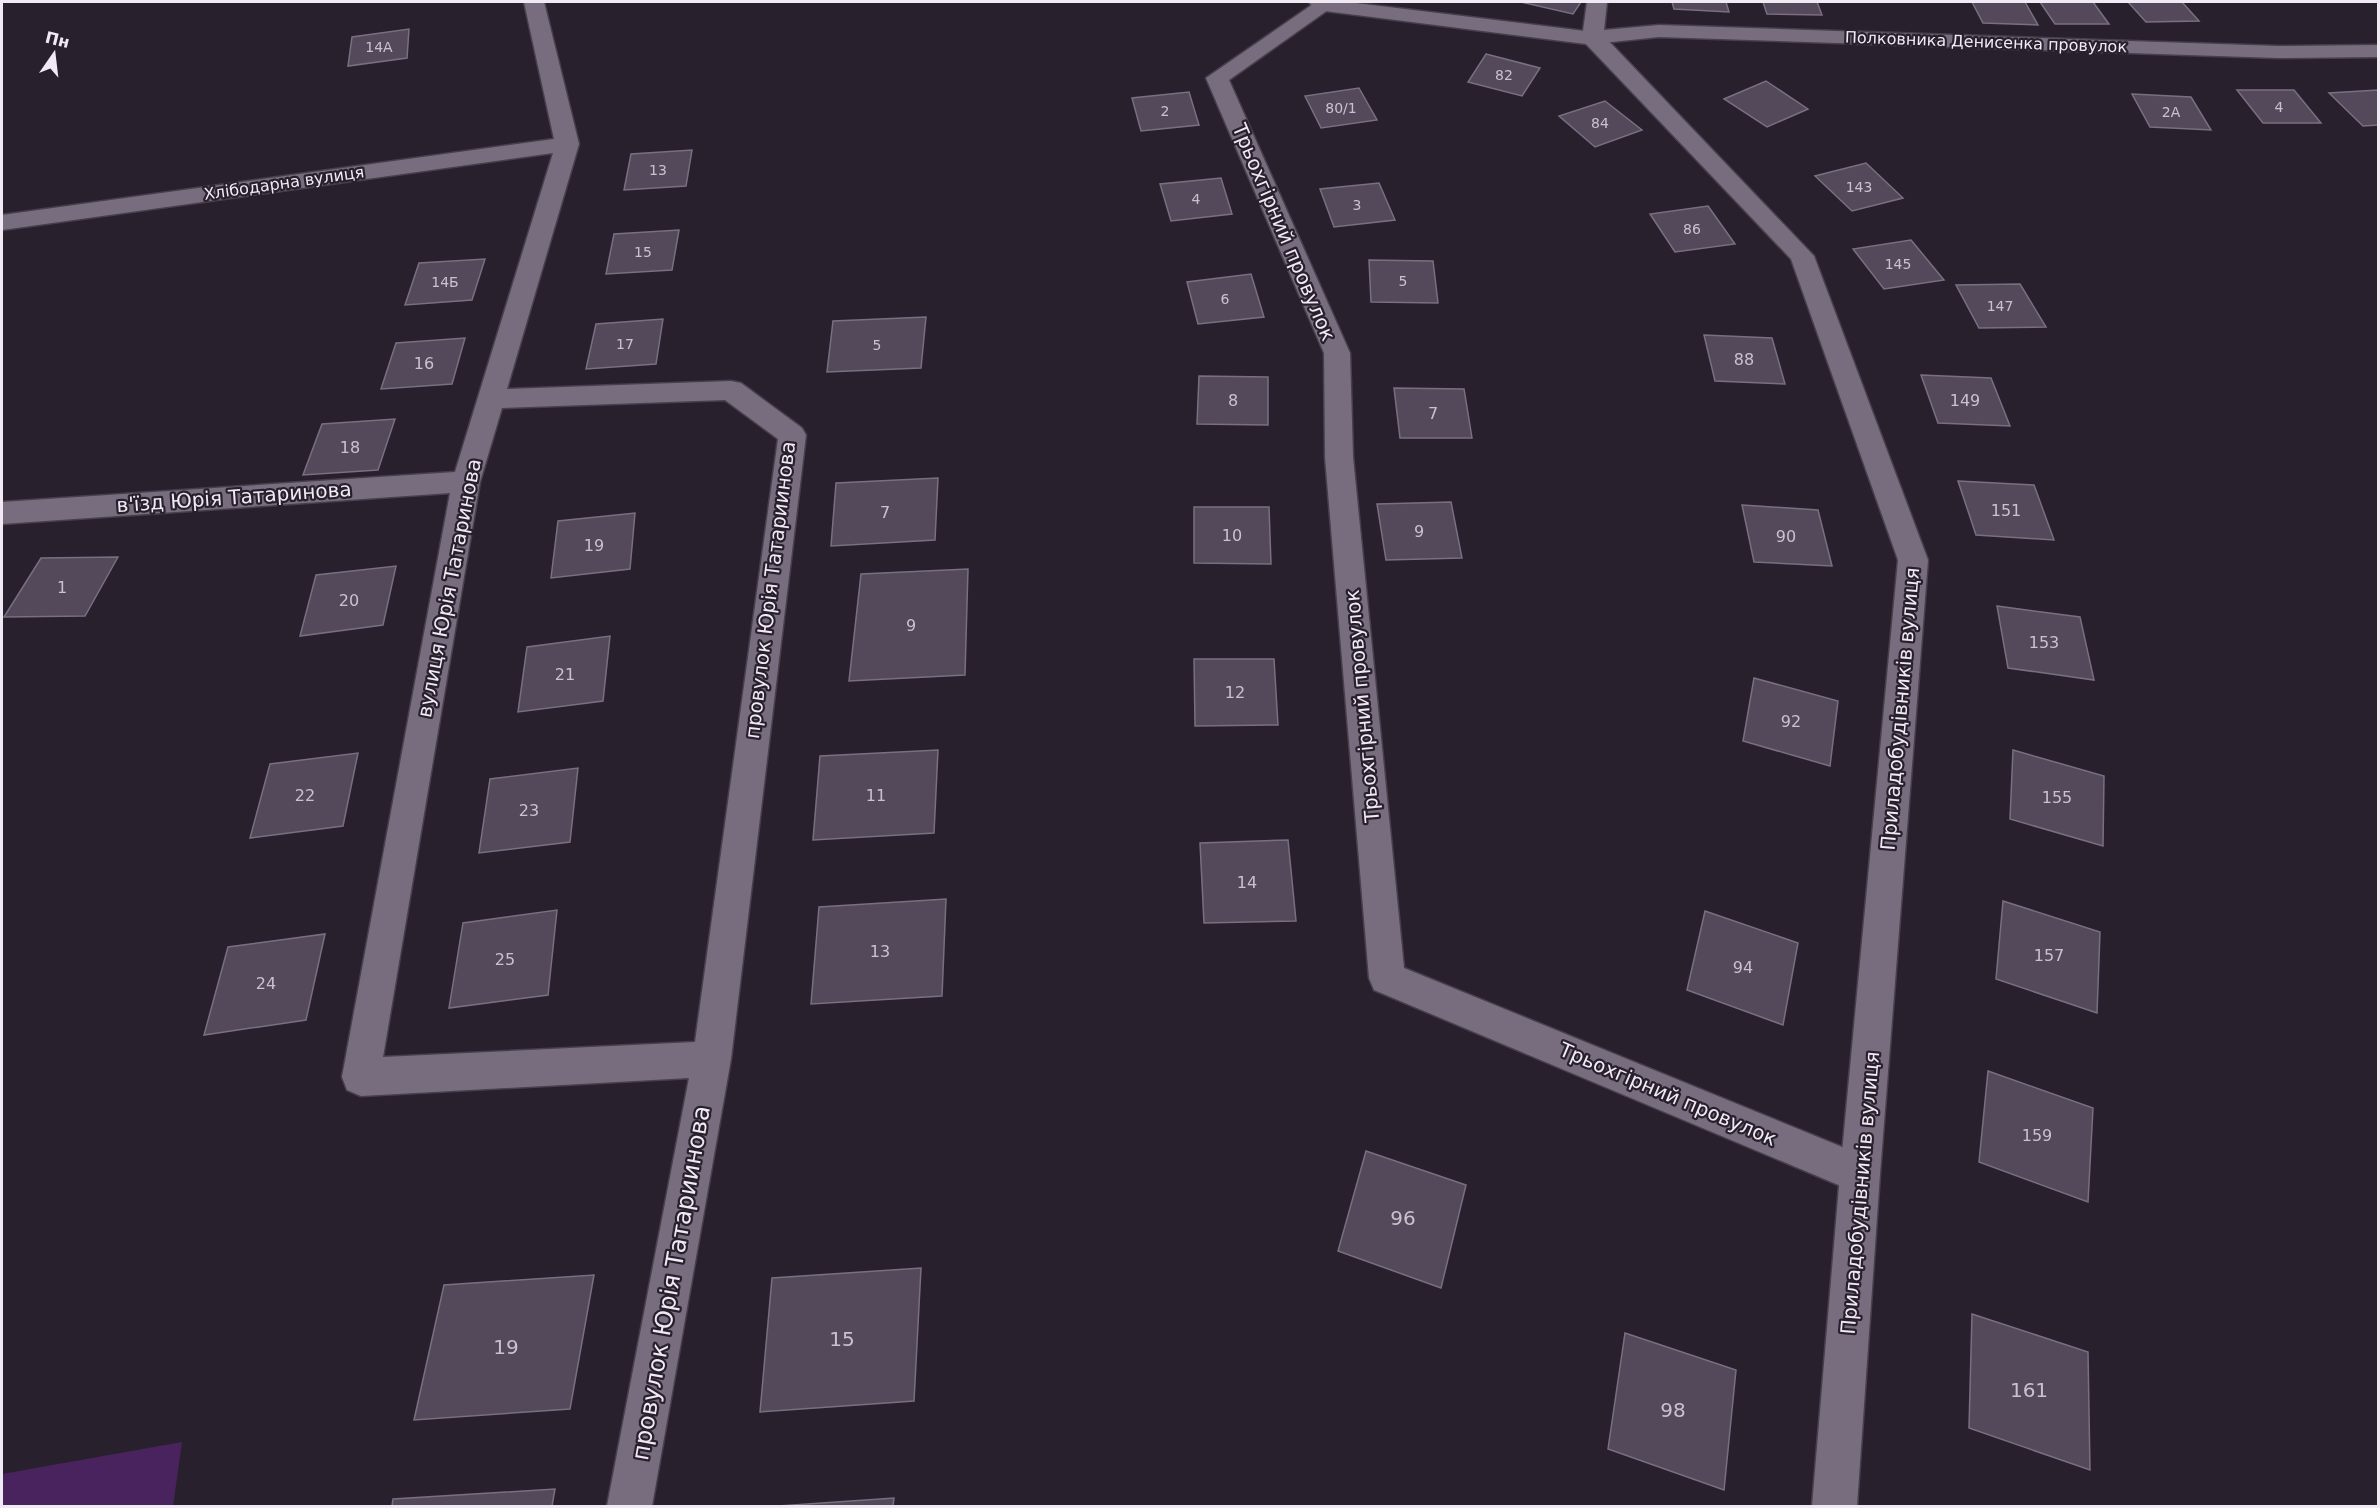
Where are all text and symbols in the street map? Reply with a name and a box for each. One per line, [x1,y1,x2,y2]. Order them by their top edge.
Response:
north arrow [24,24,84,84]
text: Пн [43,28,72,52]
street label: Полковника Денисенка провулок [1845,28,2128,56]
house number: 14А [365,39,393,55]
house number: 82 [1495,67,1513,83]
house number: 4 [2275,99,2284,115]
house number: 80/1 [1325,100,1357,116]
house number: 2 [1161,103,1169,119]
house number: 2А [2162,104,2181,120]
house number: 84 [1591,115,1609,131]
street label: Трьохгірний провулок [1227,119,1341,344]
street label: Хлібодарна вулиця [203,162,365,204]
house number: 13 [649,162,667,178]
house number: 143 [1846,179,1872,195]
house number: 4 [1192,191,1201,207]
house number: 3 [1353,197,1361,213]
house number: 86 [1683,221,1701,237]
house number: 15 [634,244,652,260]
house number: 145 [1885,256,1911,272]
house number: 5 [1399,273,1407,289]
house number: 14Б [431,274,459,290]
house number: 6 [1221,291,1230,307]
house number: 147 [1987,298,2013,314]
house number: 17 [616,336,634,352]
house number: 5 [873,337,881,353]
house number: 88 [1734,350,1754,369]
house number: 16 [414,354,434,373]
house number: 8 [1228,391,1238,410]
house number: 149 [1950,391,1980,410]
house number: 7 [1428,404,1438,423]
house number: 18 [340,438,360,457]
street label: провулок Юрія Татариинова [740,440,800,740]
street label: вулиця Юрія Татаринова [412,457,486,719]
street label: в'їзд Юрія Татаринова [116,477,352,517]
house number: 151 [1991,501,2021,520]
house number: 7 [880,503,890,522]
house number: 9 [1414,522,1424,541]
house number: 10 [1222,526,1242,545]
house number: 90 [1776,527,1796,546]
house number: 19 [584,536,604,555]
street label: Приладобудівників вулиця [1876,566,1924,852]
house number: 1 [57,578,67,597]
street label: Трьохгірний провулок [1340,589,1384,824]
house number: 20 [339,591,359,610]
house number: 9 [906,616,916,635]
house number: 153 [2029,633,2059,652]
house number: 21 [555,665,575,684]
house number: 12 [1225,683,1245,702]
house number: 92 [1781,712,1801,731]
house number: 22 [295,786,315,805]
house number: 11 [866,786,886,805]
house number: 155 [2042,788,2072,807]
house number: 23 [519,801,539,820]
house number: 14 [1237,873,1257,892]
house number: 13 [870,942,890,961]
house number: 157 [2034,946,2064,965]
house number: 25 [495,950,515,969]
house number: 94 [1733,958,1753,977]
house number: 24 [256,974,276,993]
street label: Трьохгірний провулок [1555,1037,1780,1151]
street label: Приладобудівників вулиця [1836,1050,1884,1336]
street label: провулок Юрія Татариинова [626,1103,716,1463]
house number: 159 [2022,1126,2052,1145]
house number: 96 [1390,1206,1416,1230]
house number: 15 [829,1327,855,1351]
house number: 19 [493,1335,519,1359]
house number: 161 [2010,1378,2048,1402]
house number: 98 [1660,1398,1686,1422]

